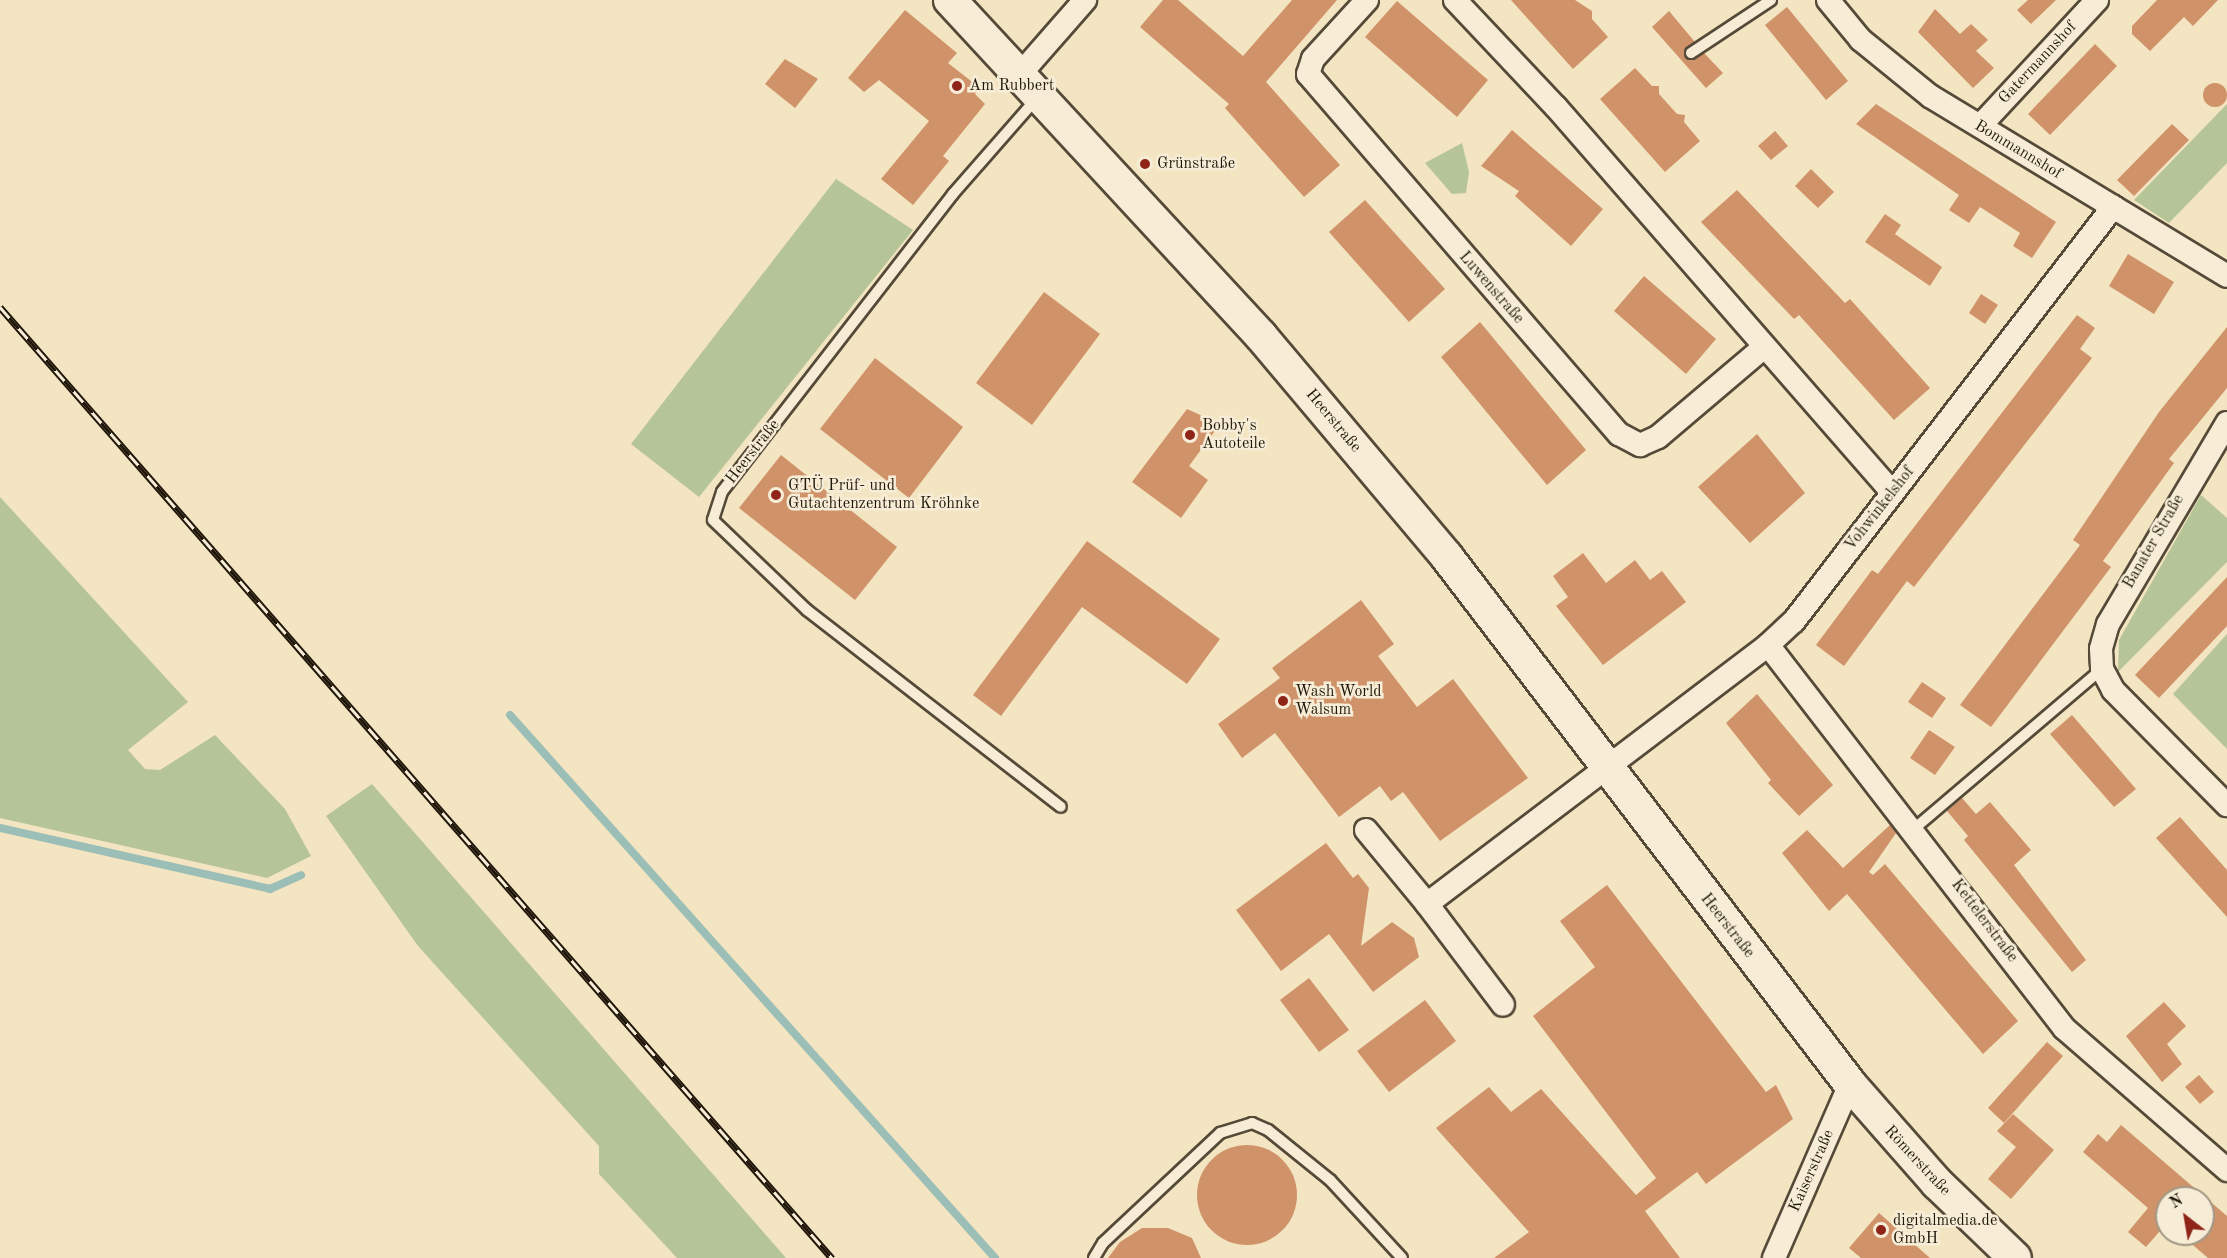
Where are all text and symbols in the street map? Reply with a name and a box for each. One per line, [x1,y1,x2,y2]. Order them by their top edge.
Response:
street label: Gatermannshof [1995,18,2081,108]
place label: Am Rubbert [969,76,1054,96]
marker: Am Rubbert [950,79,964,93]
street label: Bommannshof [1971,116,2065,184]
place label: Grünstraße [1157,154,1235,174]
marker: Grünstraße [1138,157,1152,171]
street label: Luwenstraße [1454,248,1528,328]
street label: Heerstraße [1301,385,1365,457]
street label: Heerstraße [722,416,784,488]
place label: Bobby's Autoteile [1202,416,1265,454]
marker: Bobby's Autoteile [1183,428,1197,442]
street label: Vohwinkelshof [1841,463,1919,555]
place label: GTÜ Prüf- und Gutachtenzentrum Kröhnke [788,476,979,514]
marker: GTÜ Prüf- und Gutachtenzentrum Kröhnke [769,488,783,502]
street label: Banater Straße [2119,492,2189,592]
place label: Wash World Walsum [1295,682,1382,720]
marker: Wash World Walsum [1276,694,1290,708]
street label: Kettelerstraße [1947,876,2021,966]
street label: Heerstraße [1696,890,1758,962]
street label: Römerstraße [1880,1122,1954,1200]
street label: Kaiserstraße [1785,1127,1839,1215]
north arrow [2155,1186,2215,1246]
text: N [2167,1192,2186,1212]
place label: digitalmedia.de GmbH [1893,1211,1997,1249]
marker: digitalmedia.de GmbH [1874,1223,1888,1237]

